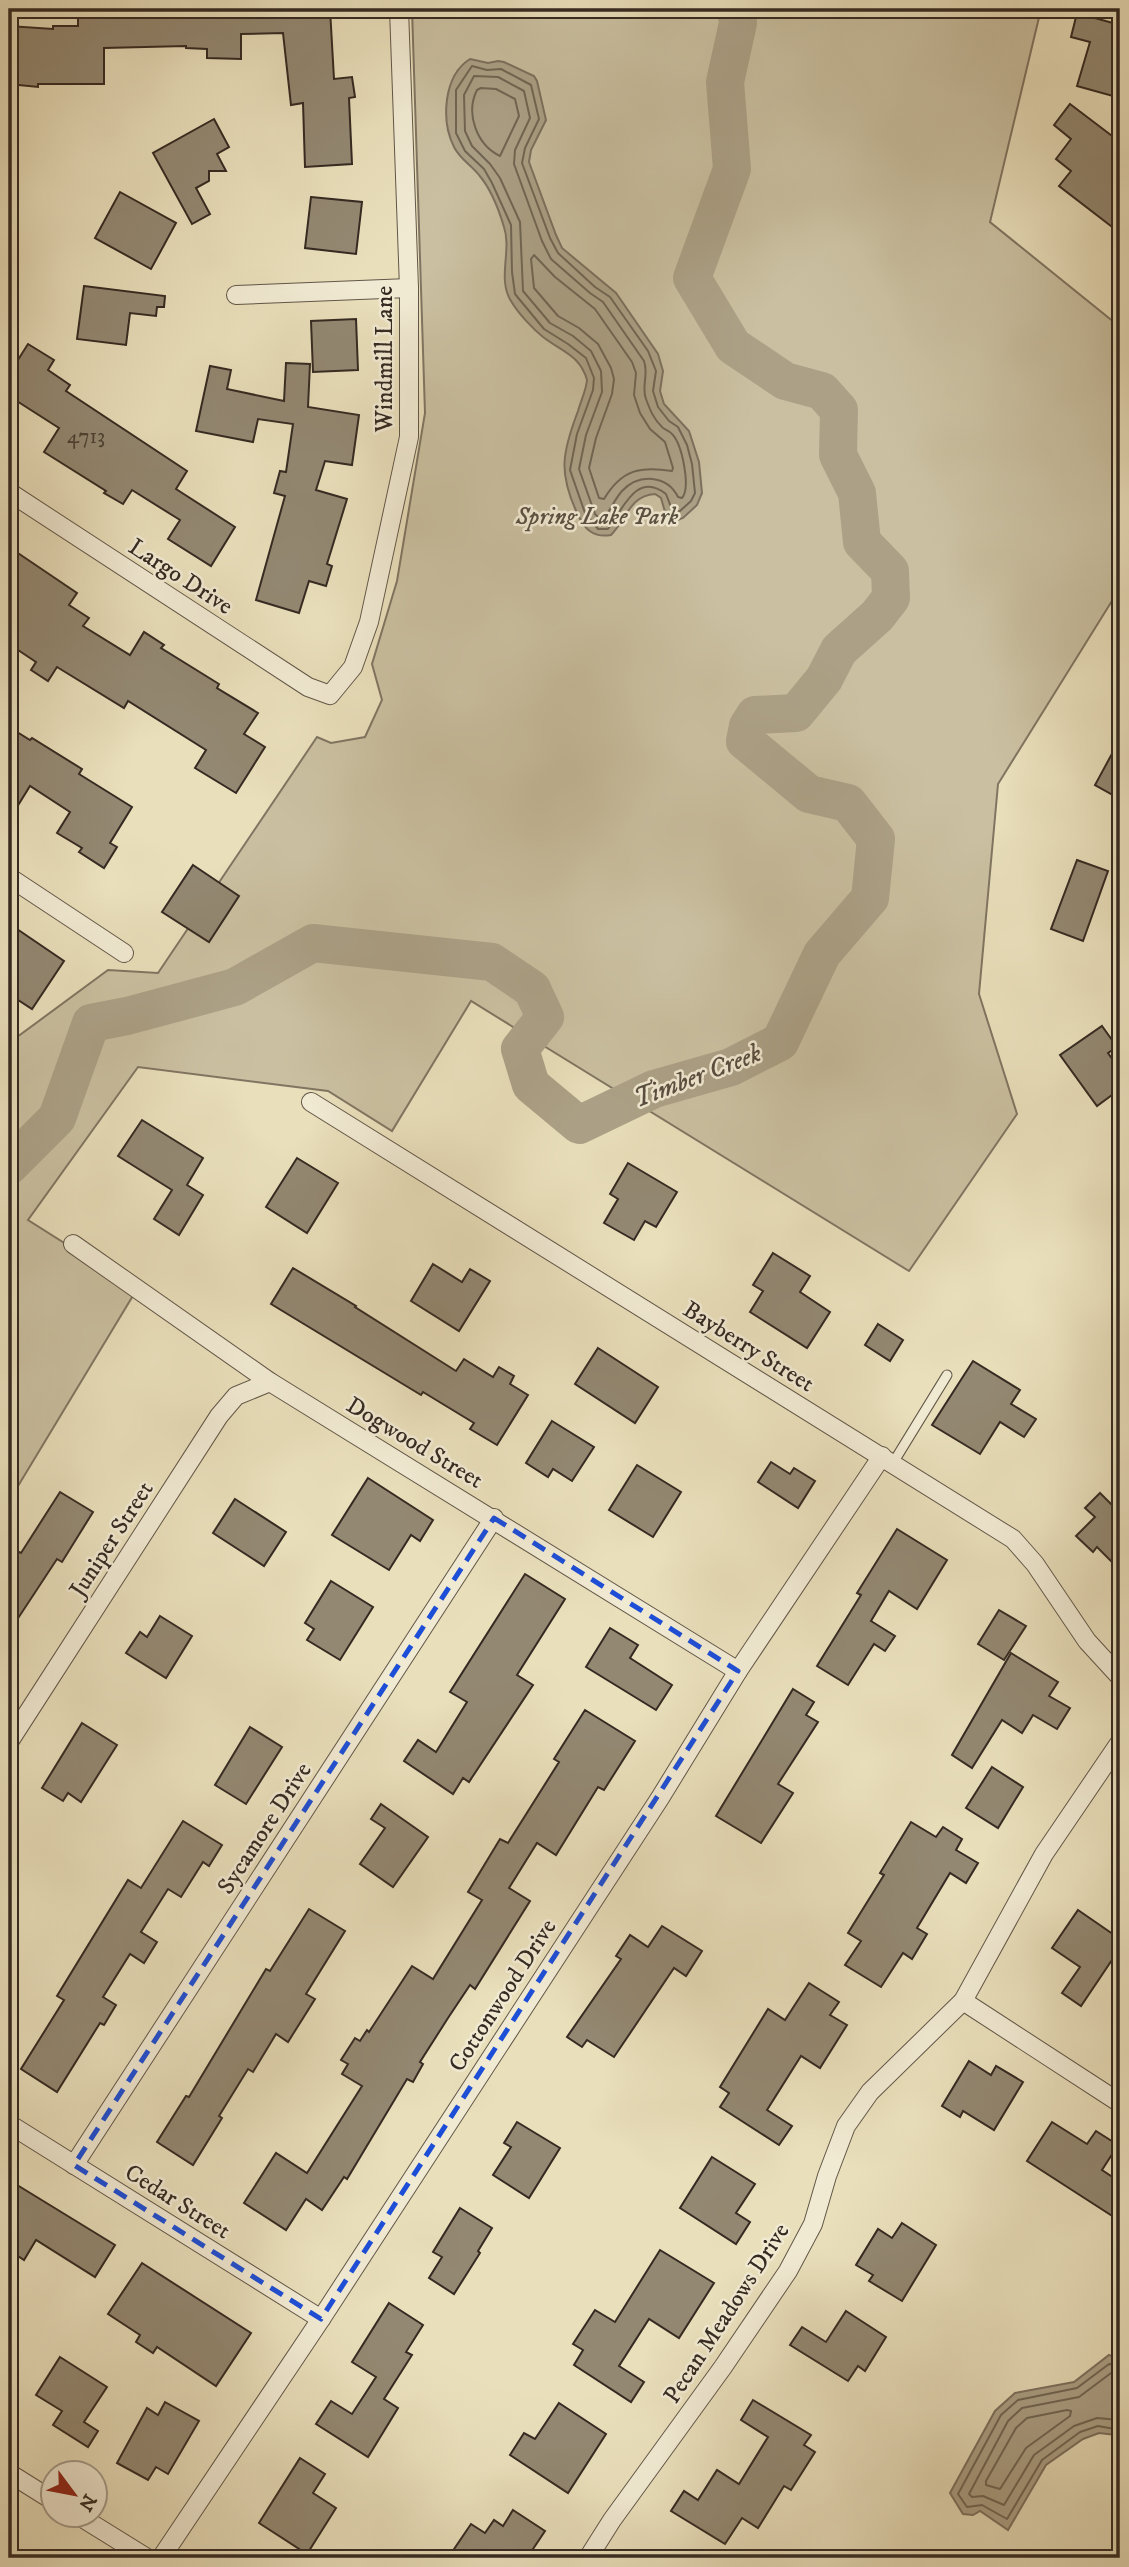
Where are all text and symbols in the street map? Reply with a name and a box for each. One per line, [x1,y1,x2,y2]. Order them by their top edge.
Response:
street label: Windmill Lane [370,286,400,433]
house number: 4713 [67,424,105,450]
park label: Spring Lake Park [515,502,678,532]
street label: Largo Drive [123,532,238,622]
water label: Timber Creek [629,1037,766,1116]
street label: Bayberry Street [677,1295,820,1399]
street label: Dogwood Street [341,1390,489,1496]
street label: Juniper Street [62,1476,161,1605]
street label: Sycamore Drive [211,1757,319,1900]
street label: Cottonwood Drive [442,1913,563,2078]
street label: Cedar Street [119,2158,236,2246]
street label: Pecan Meadows Drive [657,2218,796,2409]
north arrow [38,2458,108,2528]
text: N [73,2490,101,2515]

